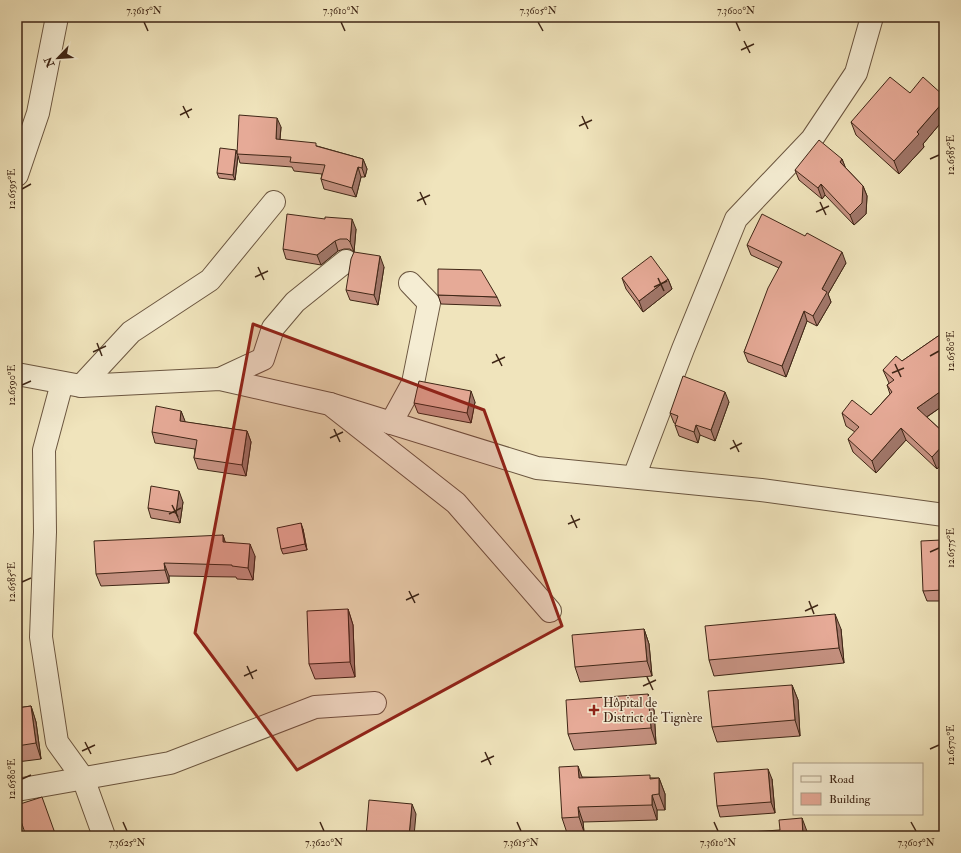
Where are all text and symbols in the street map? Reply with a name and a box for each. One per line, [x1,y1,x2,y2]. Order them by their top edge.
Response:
text: 7.3615°N [126,5,162,17]
text: 7.3610°N [323,5,359,17]
text: 7.3605°N [519,5,557,17]
text: 7.3600°N [717,5,755,17]
north arrow [38,38,78,78]
text: N [41,54,58,70]
text: 12.6585°E [945,135,957,175]
text: 12.6595°E [6,169,18,209]
text: 12.6580°E [945,331,957,371]
text: 12.6590°E [6,365,18,406]
text: 12.6575°E [945,528,957,568]
text: 12.6585°E [6,562,18,602]
place label: Hôpital de District de Tignère [603,695,703,726]
marker: Hôpital de District de Tignère [588,704,600,716]
text: 12.6570°E [945,725,957,765]
text: 12.6580°E [6,759,18,799]
legend [793,763,923,815]
text: Road [829,772,854,787]
text: Building [829,792,872,807]
text: 7.3625°N [108,837,146,849]
text: 7.3620°N [305,837,343,849]
text: 7.3615°N [503,837,539,849]
text: 7.3610°N [700,837,736,849]
text: 7.3605°N [897,837,935,849]

